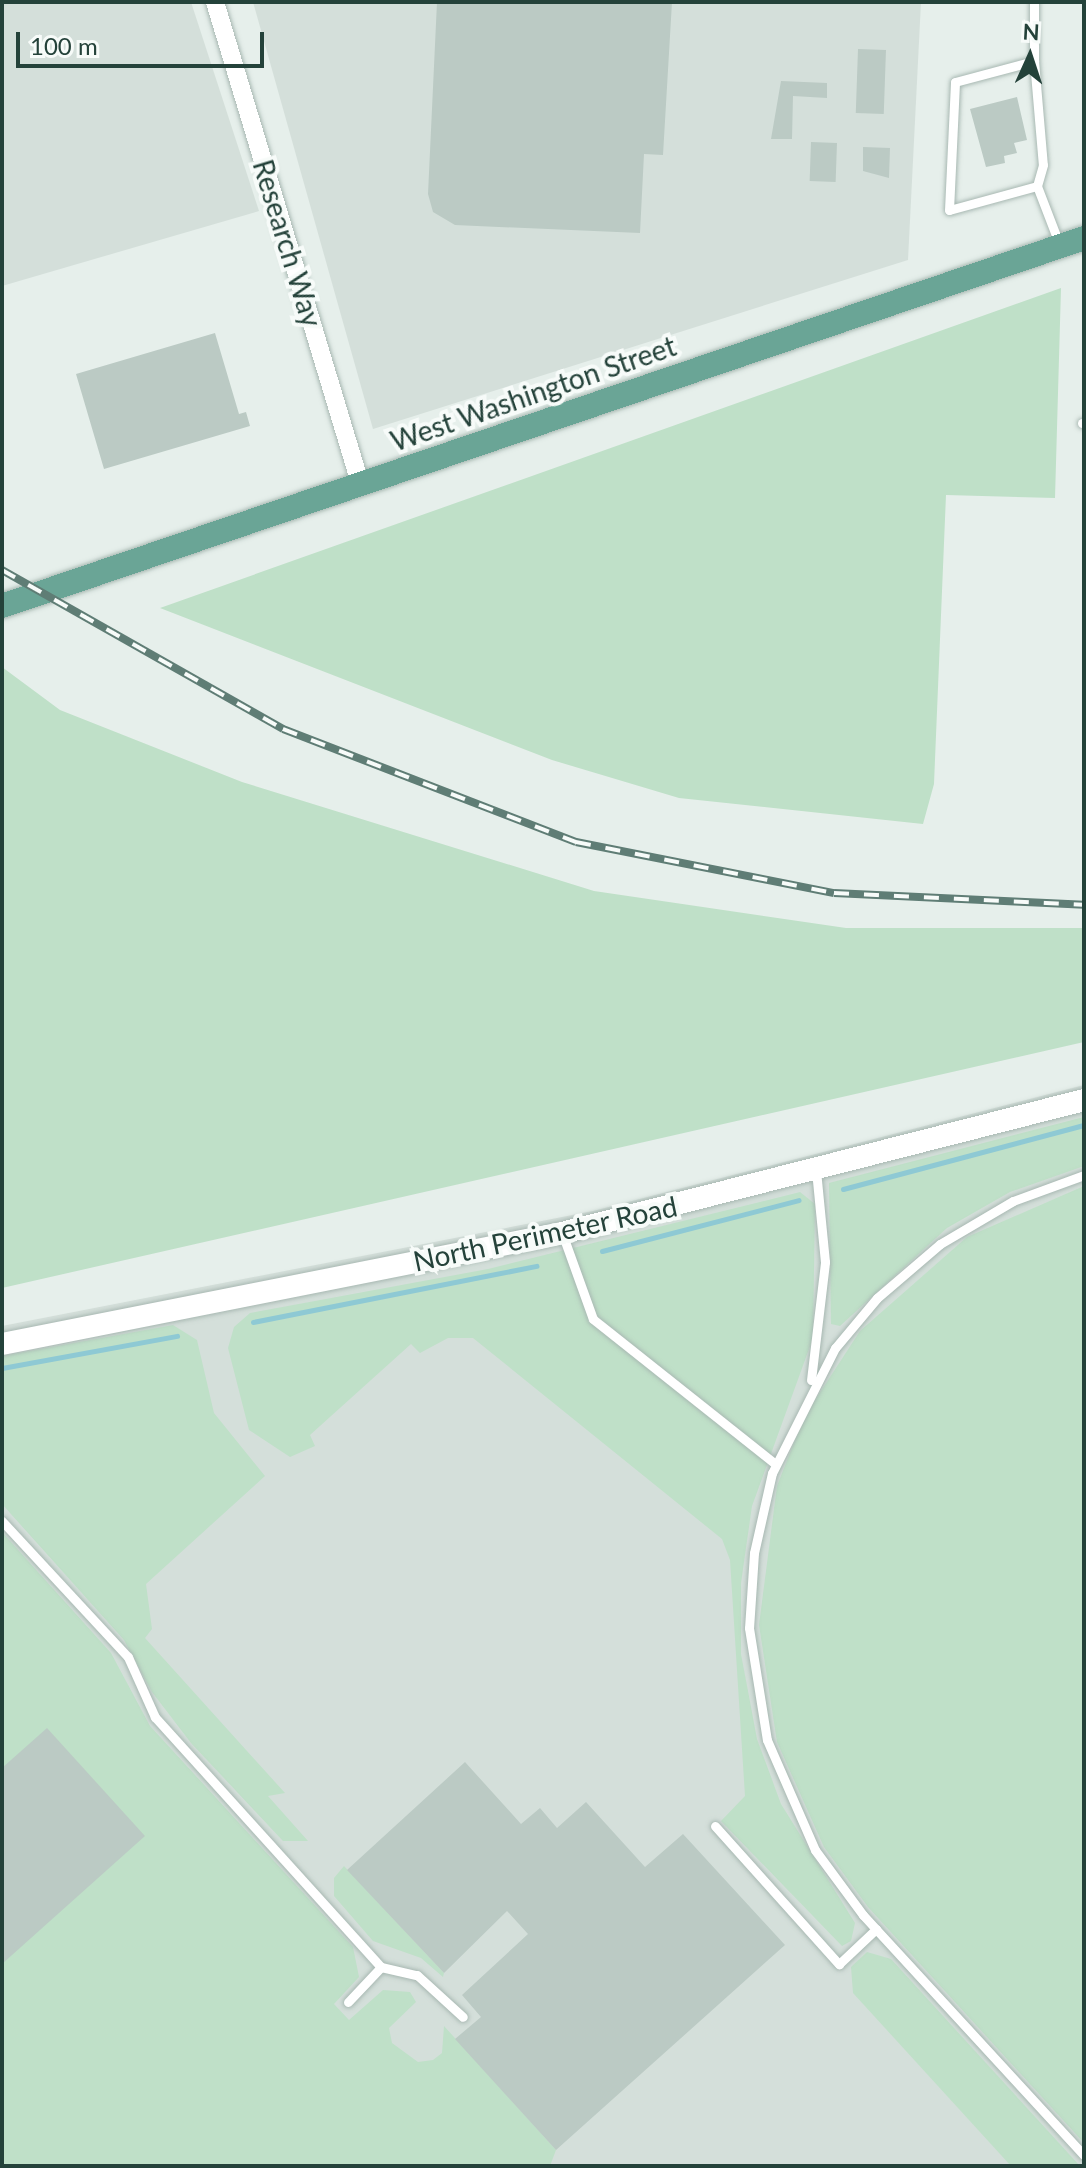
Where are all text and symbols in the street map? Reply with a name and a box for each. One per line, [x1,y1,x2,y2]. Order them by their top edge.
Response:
scale bar [20,16,268,66]
north arrow [990,16,1070,96]
text: N [1022,18,1040,45]
text: 100 m [30,31,98,60]
street label: Research Way [247,155,329,331]
street label: West Washington Street [386,328,680,458]
street label: North Perimeter Road [410,1189,680,1277]

